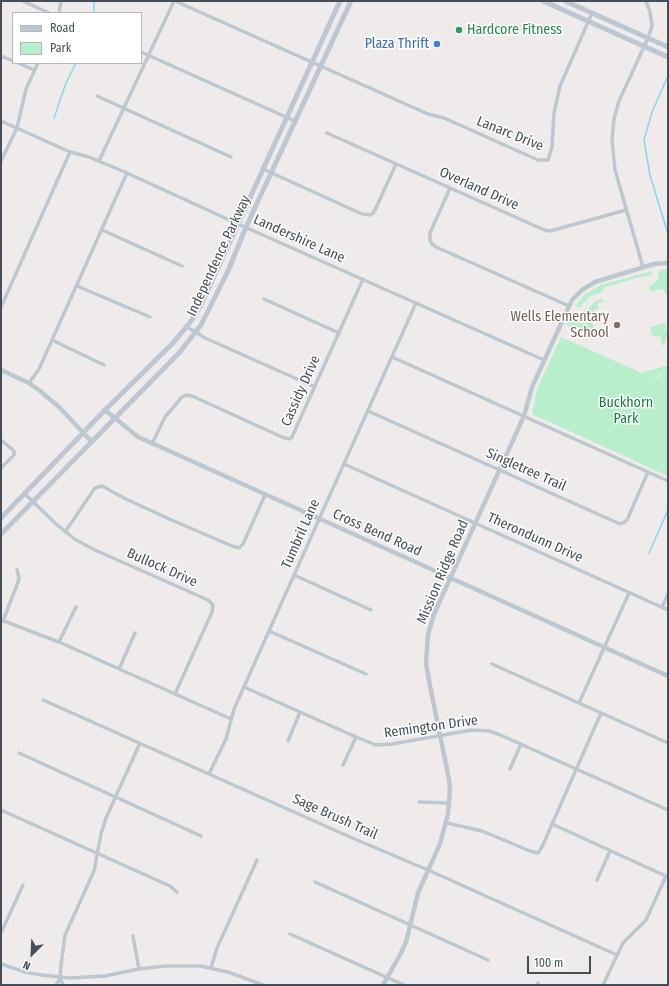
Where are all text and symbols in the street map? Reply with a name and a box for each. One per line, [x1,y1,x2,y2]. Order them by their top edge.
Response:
legend [12,12,142,64]
text: Road [50,21,75,35]
place label: Hardcore Fitness [467,22,562,38]
marker: Hardcore Fitness [454,25,464,35]
place label: Plaza Thrift [365,36,429,52]
marker: Plaza Thrift [432,39,442,49]
text: Park [50,41,71,55]
street label: Lanarc Drive [474,113,546,155]
street label: Overland Drive [437,164,521,214]
street label: Independence Parkway [184,193,254,319]
street label: Landershire Lane [251,211,347,267]
place label: Wells Elementary School [511,309,609,342]
marker: Wells Elementary School [612,320,622,330]
street label: Cassidy Drive [278,353,324,429]
park label: Buckhorn Park [599,395,653,428]
street label: Singletree Trail [483,445,569,495]
street label: Tumbril Lane [278,497,324,571]
street label: Cross Bend Road [330,506,424,560]
street label: Therondunn Drive [485,509,585,567]
street label: Mission Ridge Road [414,518,472,626]
street label: Bullock Drive [124,545,200,591]
street label: Remington Drive [383,712,479,742]
street label: Sage Brush Trail [290,791,380,843]
north arrow [12,934,52,974]
scale bar [529,948,593,974]
text: 100 m [534,956,563,970]
text: N [21,958,33,973]

